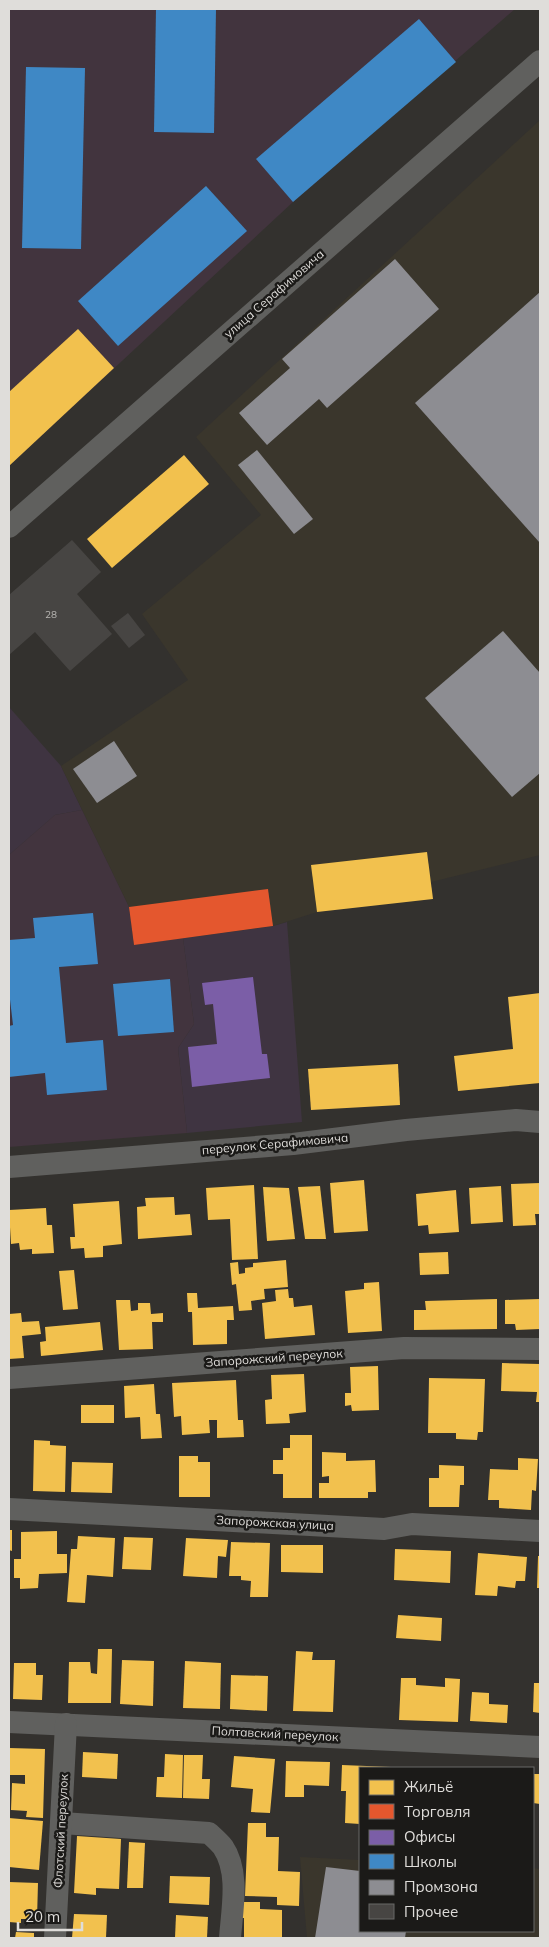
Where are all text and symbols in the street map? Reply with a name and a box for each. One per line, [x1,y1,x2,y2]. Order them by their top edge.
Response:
street label: улица Серафимовича [221,246,327,341]
house number: 28 [45,608,57,621]
street label: переулок Серафимовича [201,1130,349,1157]
street label: Запорожский переулок [205,1345,344,1370]
street label: Запорожская улица [216,1512,334,1533]
street label: Полтавский переулок [211,1723,339,1744]
legend [359,1767,534,1932]
street label: Флотский переулок [50,1773,71,1888]
text: Жильё [404,1777,453,1796]
text: Торговля [404,1802,471,1821]
text: Офисы [404,1827,456,1846]
text: Школы [404,1852,457,1871]
text: Промзона [404,1877,478,1896]
scale bar [18,1900,81,1932]
text: Прочее [404,1902,458,1921]
text: 20 m [25,1907,60,1926]

